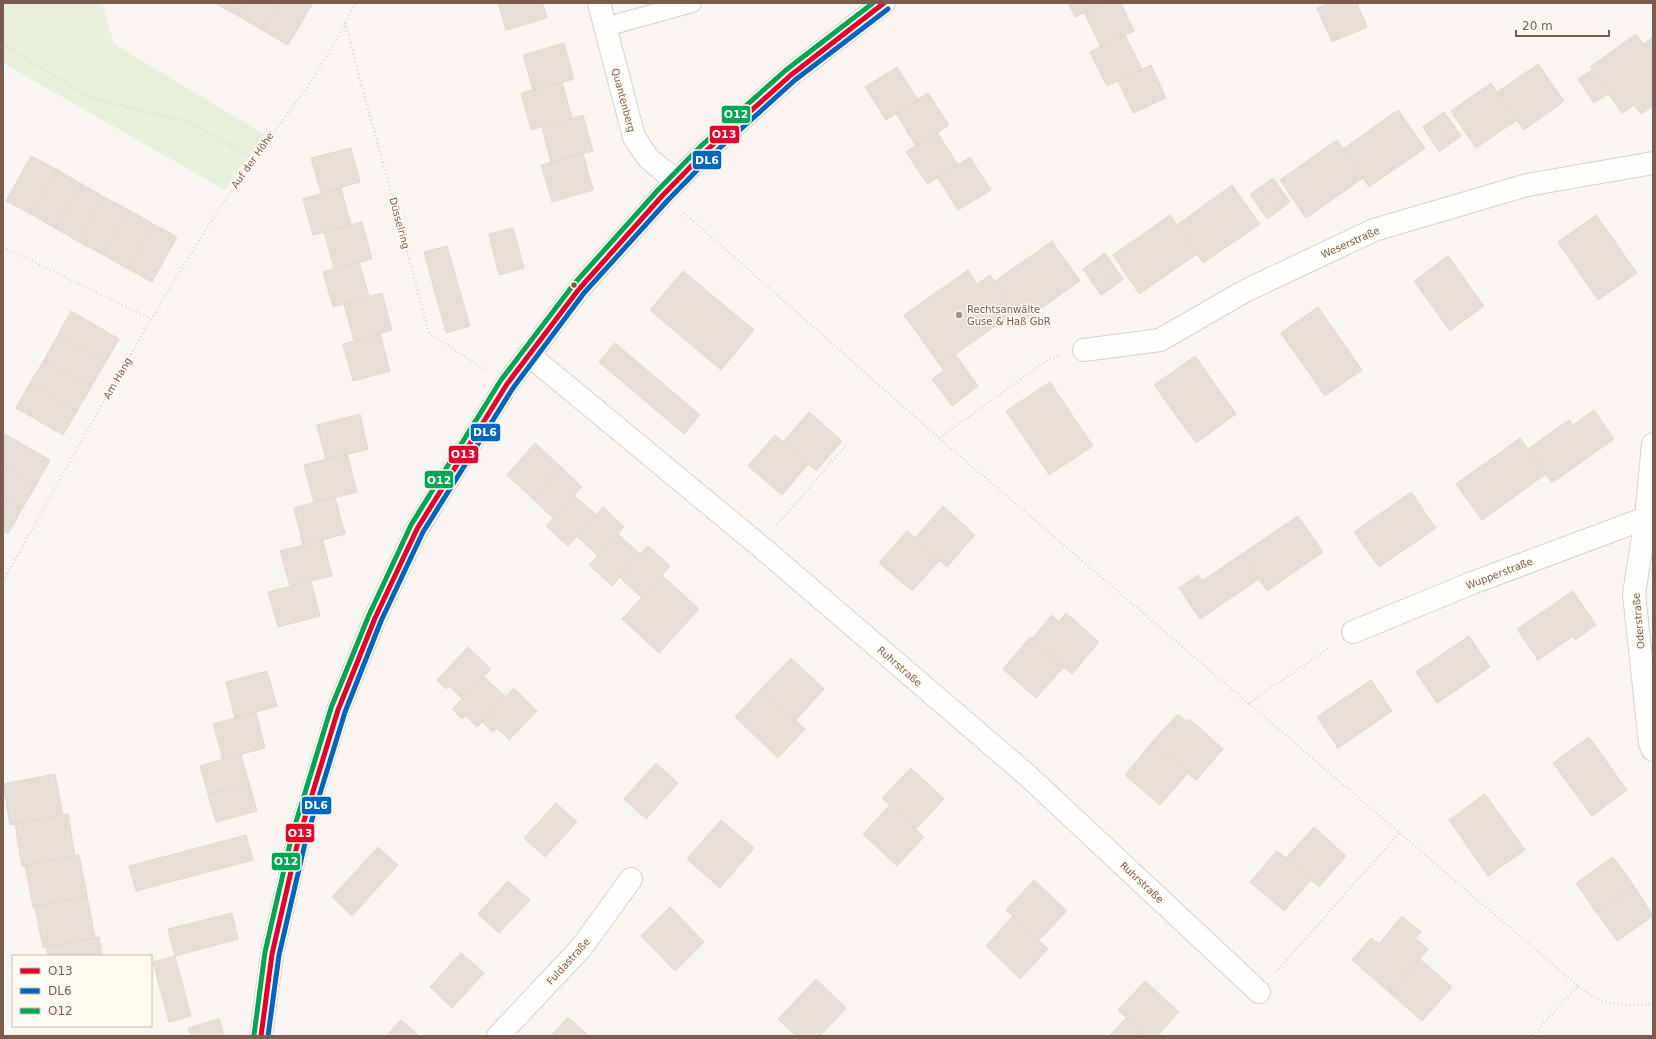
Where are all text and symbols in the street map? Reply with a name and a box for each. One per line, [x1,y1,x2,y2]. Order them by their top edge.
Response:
scale bar [1516,12,1609,38]
text: 20 m [1522,19,1553,33]
street label: Quantenberg [610,67,637,133]
line badge: O12 [721,105,751,124]
text: O12 [724,108,748,121]
line badge: O13 [709,125,740,144]
text: O13 [712,128,736,141]
street label: Auf der Höhe [229,130,276,190]
line badge: DL6 [692,150,722,170]
text: DL6 [695,154,719,167]
street label: Düsselring [387,196,412,250]
street label: Weserstraße [1319,225,1381,260]
unlabelled marker [569,280,579,290]
place label: Rechtsanwälte Guse & Haß GbR [967,304,1051,327]
marker: Rechtsanwälte Guse & Haß GbR [954,310,964,320]
street label: Am Hang [101,356,134,401]
line badge: DL6 [470,423,501,442]
text: DL6 [473,426,497,439]
line badge: O13 [448,445,479,464]
text: O13 [451,448,475,461]
line badge: O12 [424,470,454,489]
text: O12 [427,474,451,487]
street label: Wupperstraße [1464,556,1534,591]
street label: Oderstraße [1631,592,1646,649]
street label: Ruhrstraße [875,644,924,689]
line badge: DL6 [301,796,332,815]
text: DL6 [304,799,328,812]
line badge: O13 [285,823,315,843]
text: O13 [288,827,312,840]
line badge: O12 [271,852,301,871]
text: O12 [274,855,298,868]
street label: Ruhrstraße [1118,860,1166,905]
street label: Fuldastraße [545,936,592,987]
legend [12,955,152,1027]
text: O13 [48,964,73,978]
text: DL6 [48,984,72,998]
text: O12 [48,1004,73,1018]

